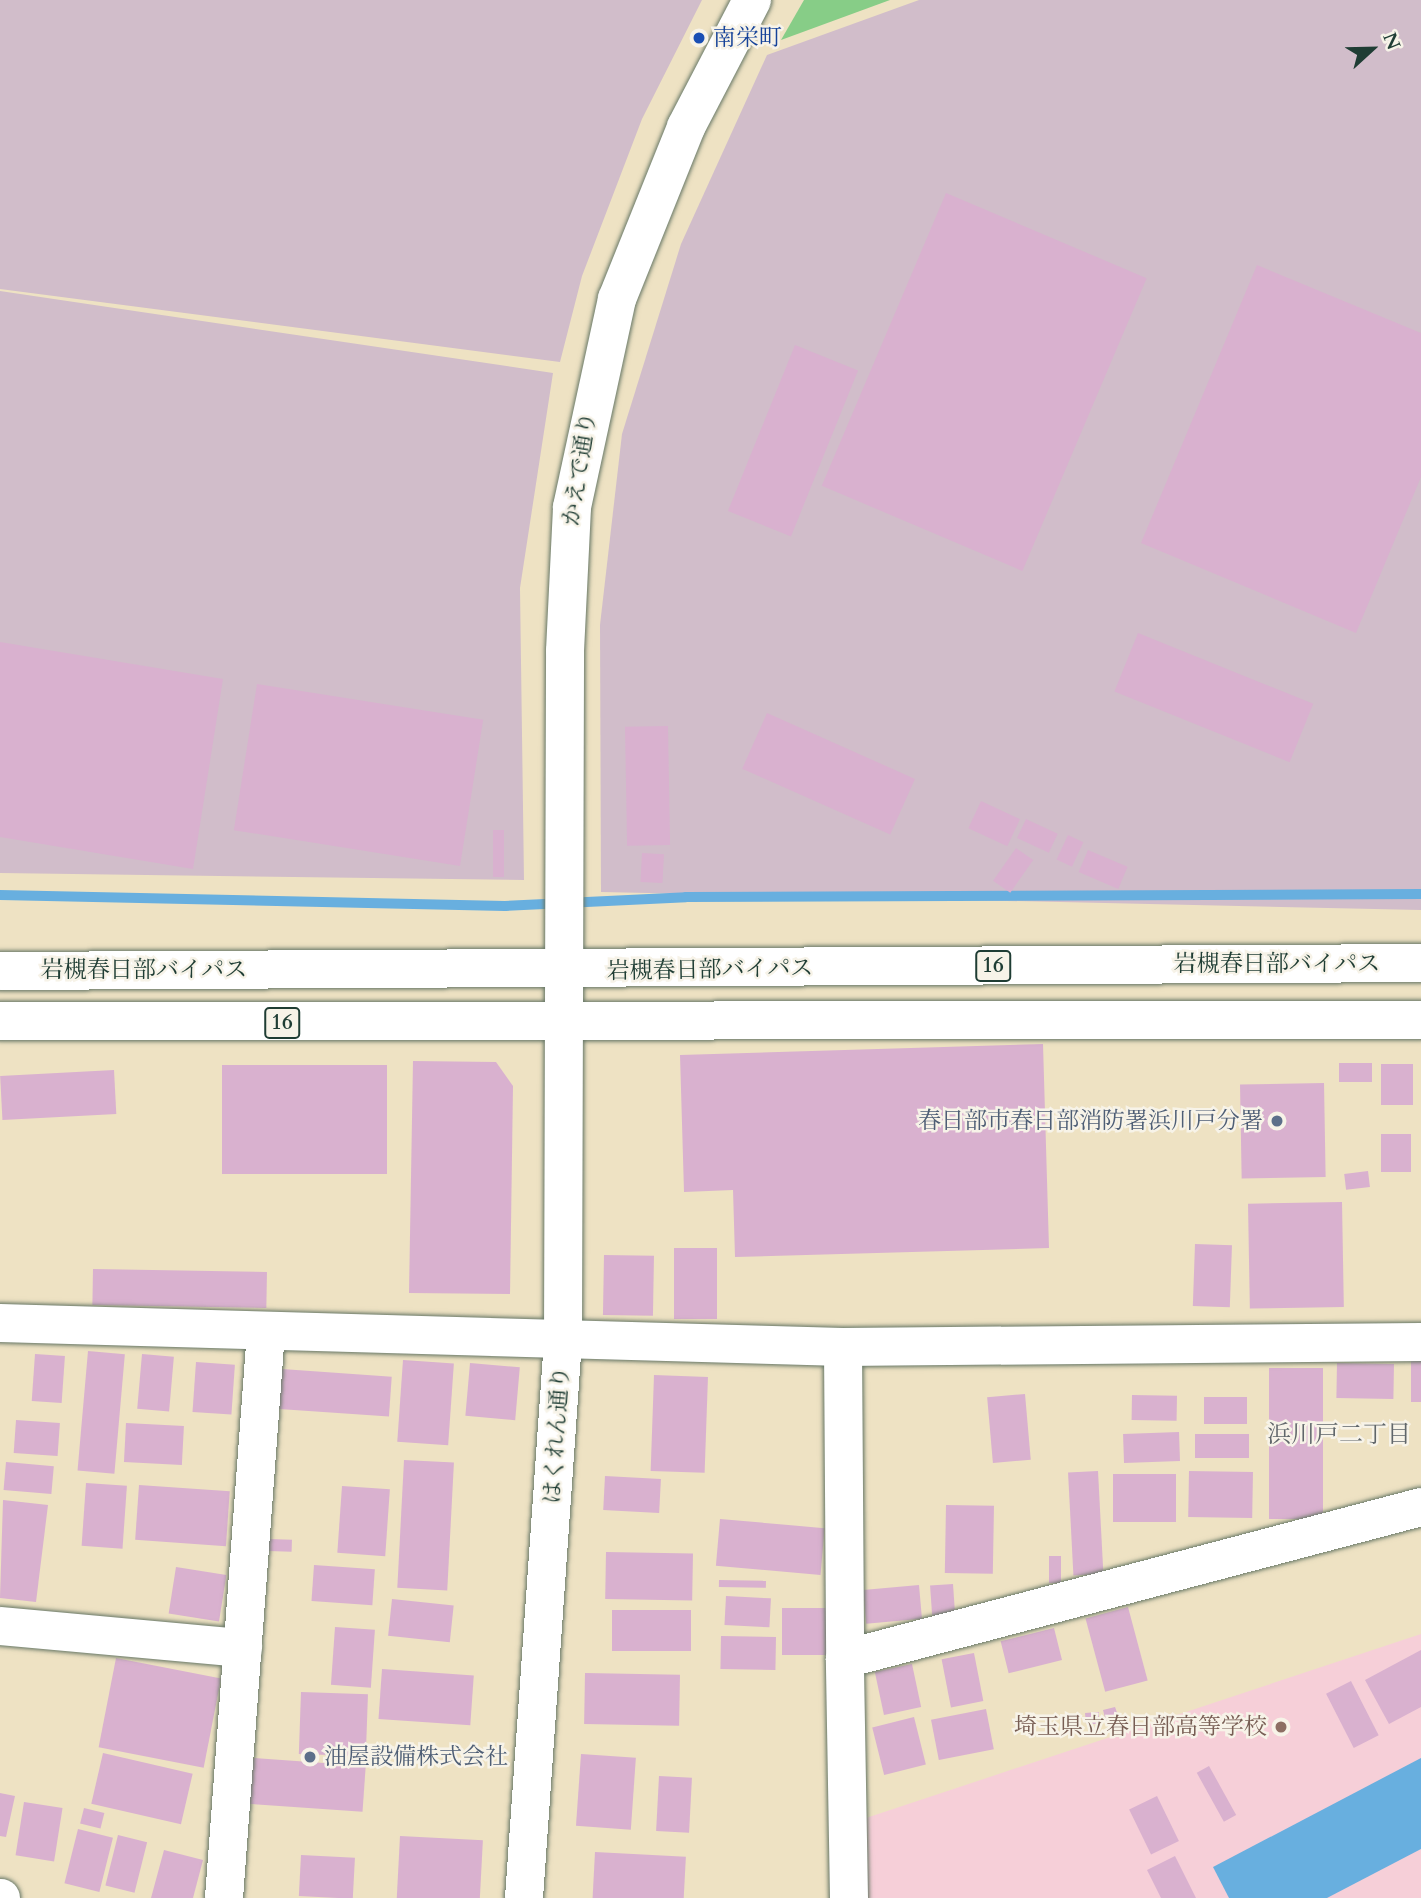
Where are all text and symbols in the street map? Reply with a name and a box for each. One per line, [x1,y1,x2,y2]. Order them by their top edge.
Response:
north arrow [1337,14,1407,84]
place label: 南栄町 [713,24,782,52]
text: N [1376,29,1407,54]
marker: 南栄町 [691,30,707,46]
street label: かえで通り [557,410,603,528]
road number: 16 [974,948,1012,984]
street label: 岩槻春日部バイパス [1174,950,1380,978]
street label: 岩槻春日部バイパス [606,954,814,986]
street label: 岩槻春日部バイパス [41,956,247,984]
road number: 16 [263,1006,301,1040]
place label: 春日部市春日部消防署浜川戸分署 [918,1107,1263,1135]
marker: 春日部市春日部消防署浜川戸分署 [1269,1113,1285,1129]
street label: はくれん通り [538,1365,576,1505]
district label: 浜川戸二丁目 [1267,1421,1411,1449]
place label: 埼玉県立春日部高等学校 [1014,1713,1267,1741]
marker: 埼玉県立春日部高等学校 [1273,1719,1289,1735]
place label: 油屋設備株式会社 [324,1743,508,1771]
marker: 油屋設備株式会社 [302,1749,318,1765]

